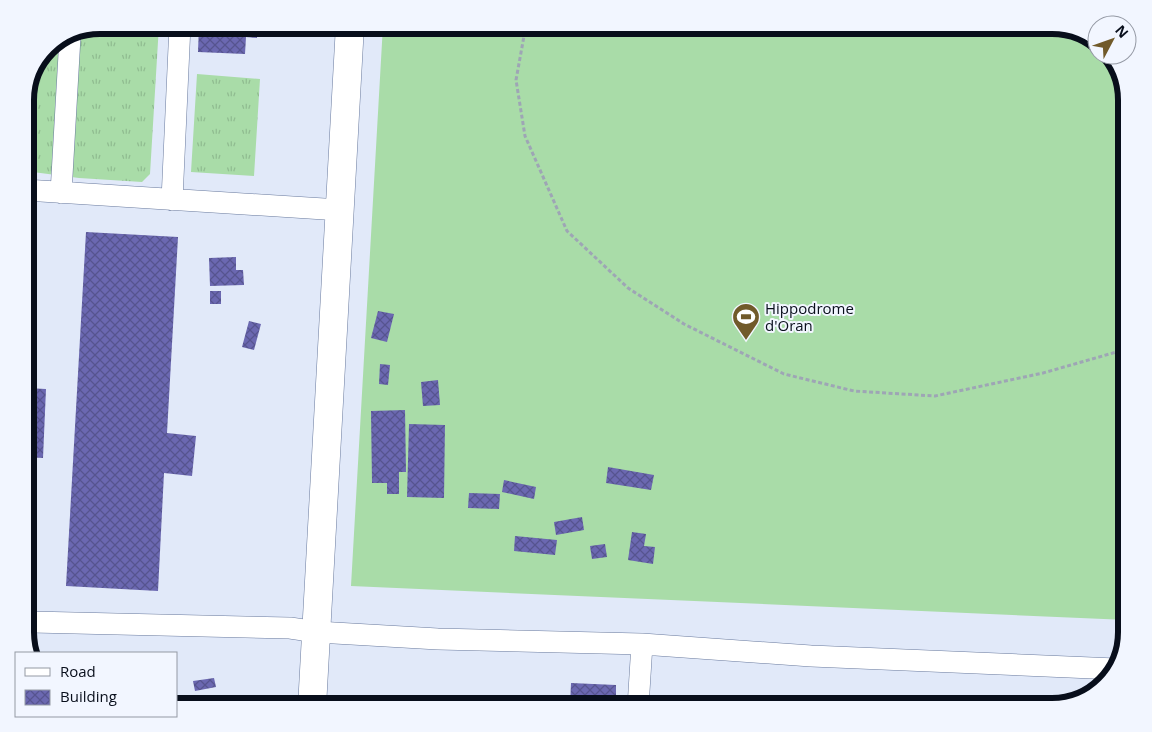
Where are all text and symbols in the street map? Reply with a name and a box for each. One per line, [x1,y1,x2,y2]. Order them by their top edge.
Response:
north arrow [1087,15,1137,65]
text: N [1111,21,1133,42]
place label: Hippodrome d'Oran [765,298,854,335]
sports icon: Hippodrome d'Oran [731,302,761,341]
legend [15,652,178,717]
text: Road [60,661,96,681]
text: Building [60,686,117,706]

